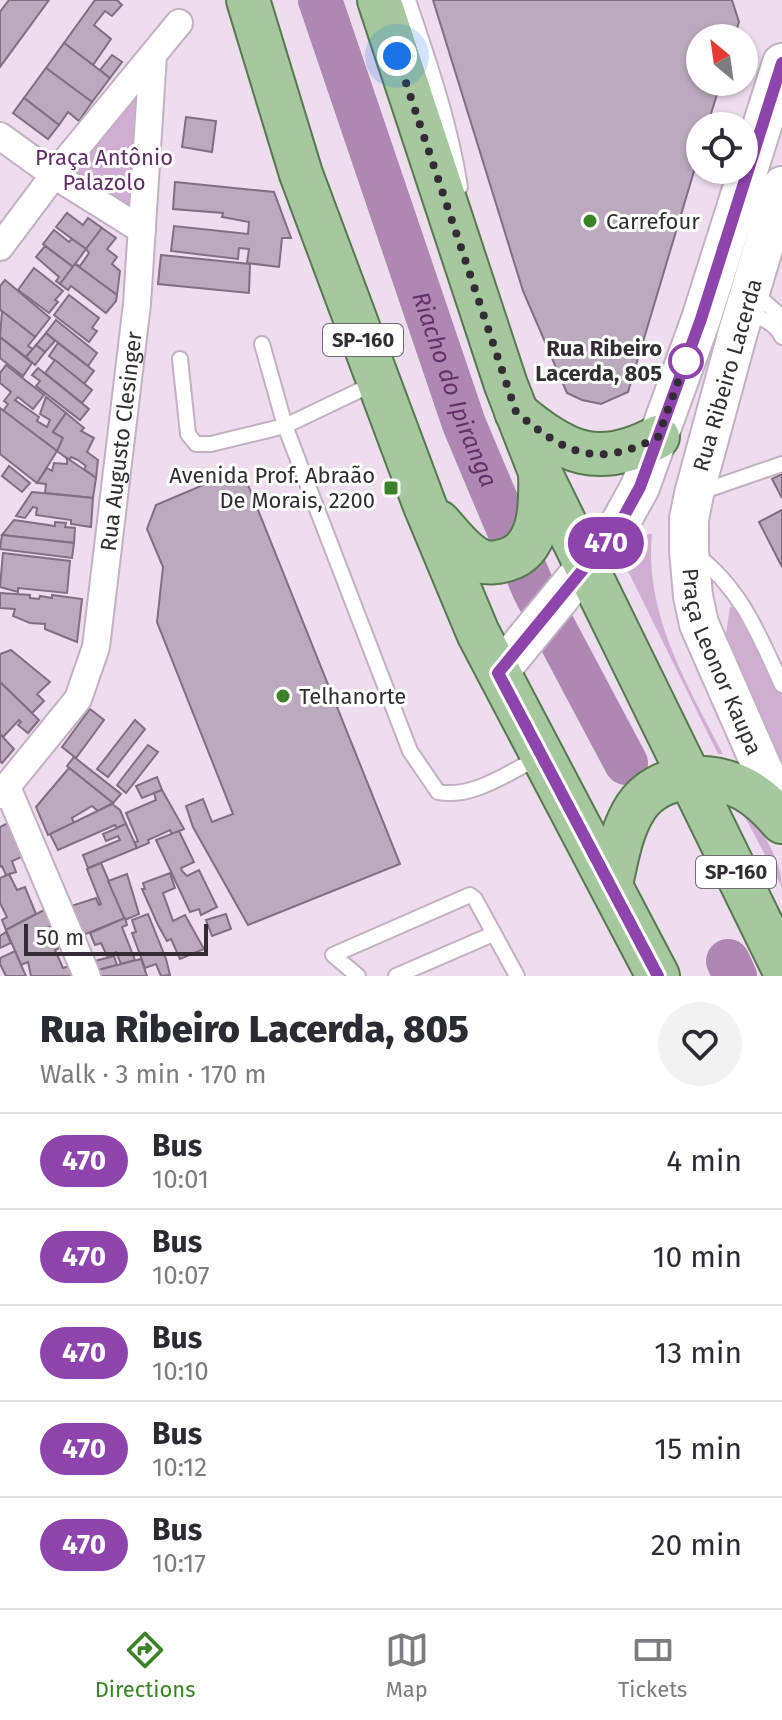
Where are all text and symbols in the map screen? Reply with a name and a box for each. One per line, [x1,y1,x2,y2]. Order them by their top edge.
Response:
north arrow [686,24,758,96]
map controls [686,24,758,184]
your location [377,36,417,76]
button: locate [686,112,758,184]
park label: Praça Antônio Palazolo [35,144,173,196]
place label: Carrefour [606,208,700,235]
marker: Carrefour [581,212,599,230]
street label: Rua Ribeiro Lacerda [687,276,768,474]
water label: Riacho do Ipiranga [406,288,503,491]
road number: SP-160 [323,324,403,356]
street label: Rua Augusto Clesinger [95,329,148,553]
place label: Rua Ribeiro Lacerda, 805 [535,335,662,387]
marker: Rua Ribeiro Lacerda, 805 [669,344,703,378]
place label: Avenida Prof. Abraão De Morais, 2200 [169,462,375,514]
marker: Avenida Prof. Abraão De Morais, 2200 [382,479,400,497]
line badge: 470 [560,517,652,569]
text: 470 [584,526,628,559]
street label: Praça Leonor Kaupa [677,567,768,759]
place label: Telhanorte [299,683,406,710]
marker: Telhanorte [274,687,292,705]
road number: SP-160 [696,856,776,888]
scale bar [24,920,208,956]
text: 50 m [36,924,84,951]
button: heart [658,1002,742,1086]
text: Rua Ribeiro Lacerda, 805 [40,1006,469,1052]
text: Walk · 3 min · 170 m [40,1059,266,1090]
text: Bus [152,1128,202,1164]
text: 4 min [666,1143,742,1179]
text: 470 [62,1144,106,1177]
text: 10:01 [152,1164,209,1195]
text: Bus [152,1224,202,1260]
text: 10 min [653,1239,742,1275]
text: 470 [62,1240,106,1273]
text: 10:07 [152,1260,210,1291]
text: Bus [152,1320,202,1356]
text: 13 min [654,1335,742,1371]
text: 470 [62,1336,106,1369]
text: 10:10 [152,1356,209,1387]
text: Bus [152,1416,202,1452]
text: 15 min [654,1431,742,1467]
text: 470 [62,1432,106,1465]
text: 10:12 [152,1452,207,1483]
text: Bus [152,1512,202,1548]
text: 20 min [651,1527,742,1563]
text: 470 [62,1528,106,1561]
text: 10:17 [152,1548,206,1579]
tab: Directions [95,1628,196,1703]
tab: Map [385,1628,429,1703]
tab: Tickets [618,1628,687,1703]

